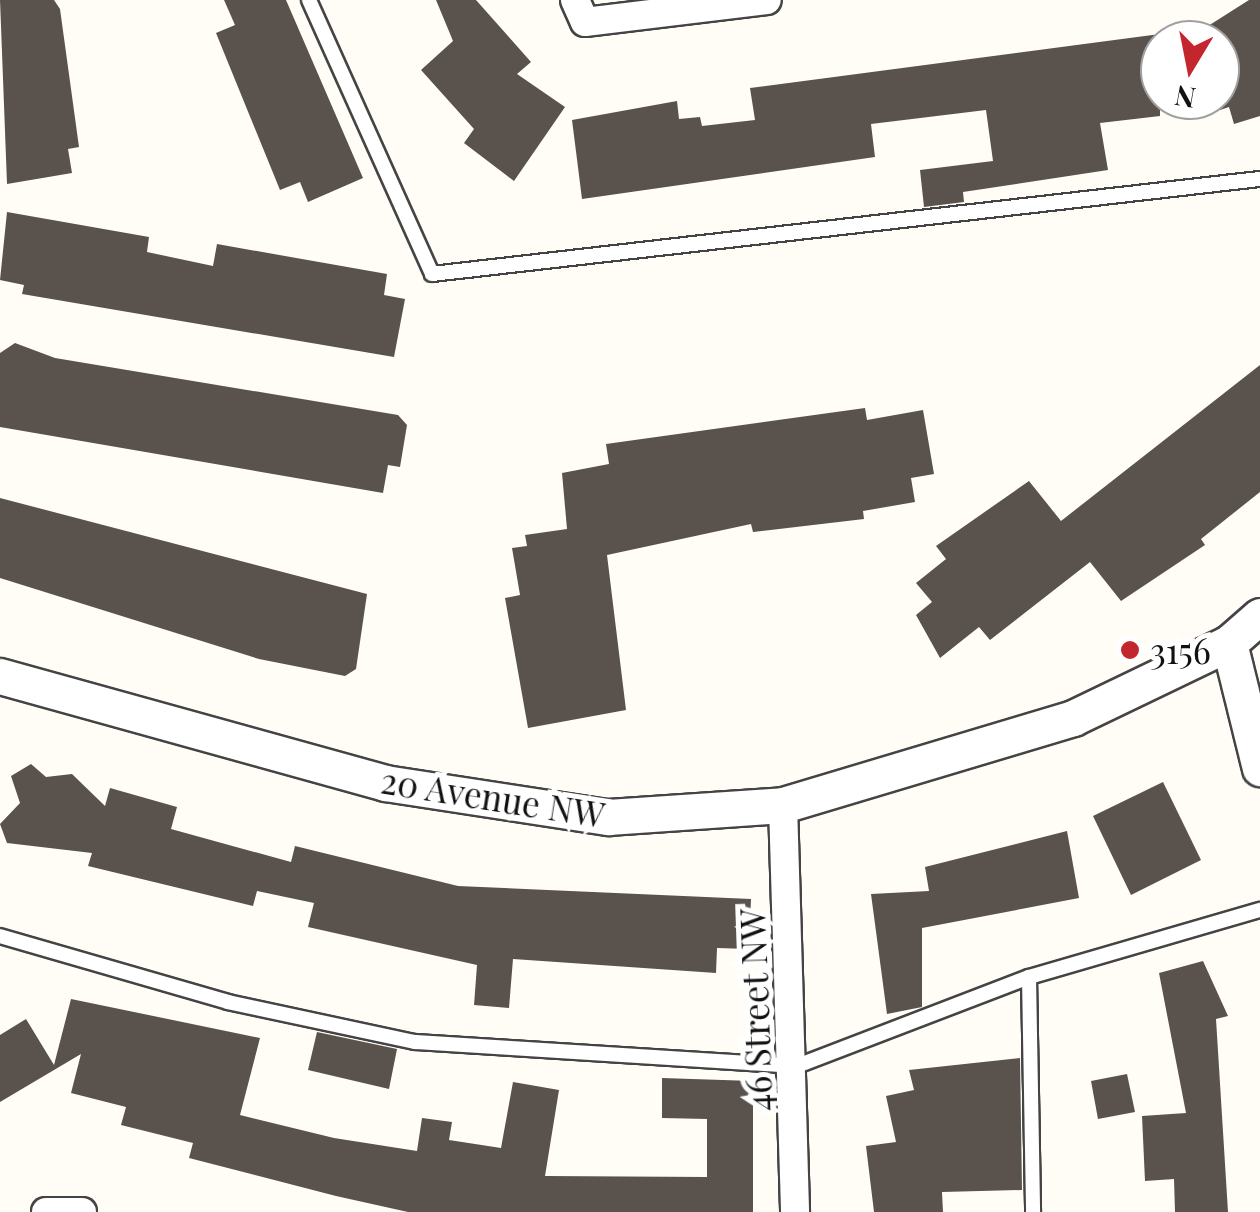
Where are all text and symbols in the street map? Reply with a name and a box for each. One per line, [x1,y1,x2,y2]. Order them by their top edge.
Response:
north arrow [1140,20,1240,120]
text: N [1172,78,1198,118]
place label: 3156 [1150,629,1211,671]
marker: 3156 [1119,639,1141,661]
street label: 20 Avenue NW [378,758,608,836]
street label: 46 Street NW [730,908,780,1112]

